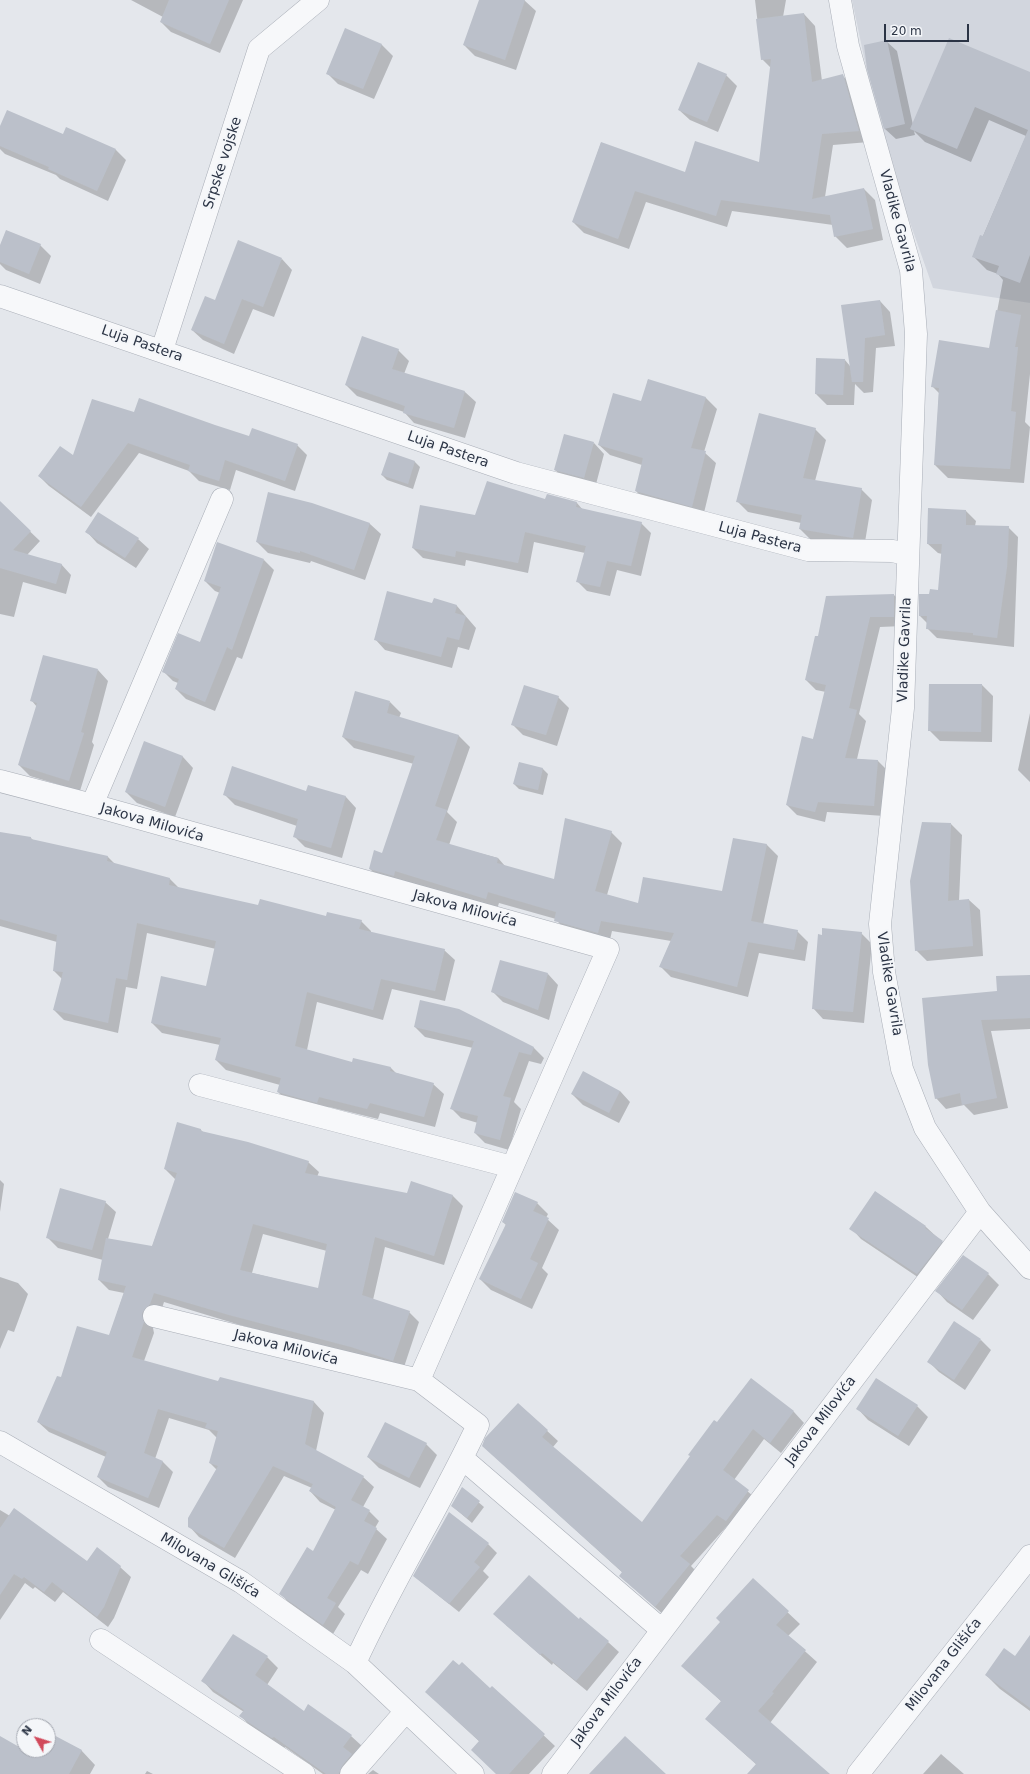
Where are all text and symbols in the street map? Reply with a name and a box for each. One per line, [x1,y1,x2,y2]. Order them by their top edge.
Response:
scale bar [886,16,971,42]
text: 20 m [891,24,922,38]
street label: Srpske vojske [200,115,246,211]
street label: Vladike Gavrila [875,168,919,274]
street label: Luja Pastera [99,322,185,366]
street label: Luja Pastera [405,428,491,472]
street label: Luja Pastera [717,519,803,557]
street label: Vladike Gavrila [895,597,915,703]
street label: Jakova Milovića [98,800,206,846]
street label: Jakova Milovića [411,887,519,931]
street label: Vladike Gavrila [872,931,906,1037]
street label: Jakova Milovića [232,1327,340,1369]
street label: Jakova Milovića [782,1373,860,1469]
street label: Milovana Glišića [157,1530,263,1602]
street label: Milovana Glišića [903,1615,985,1715]
street label: Jakova Milovića [568,1654,646,1750]
north arrow [16,1718,56,1758]
text: N [19,1723,35,1738]

